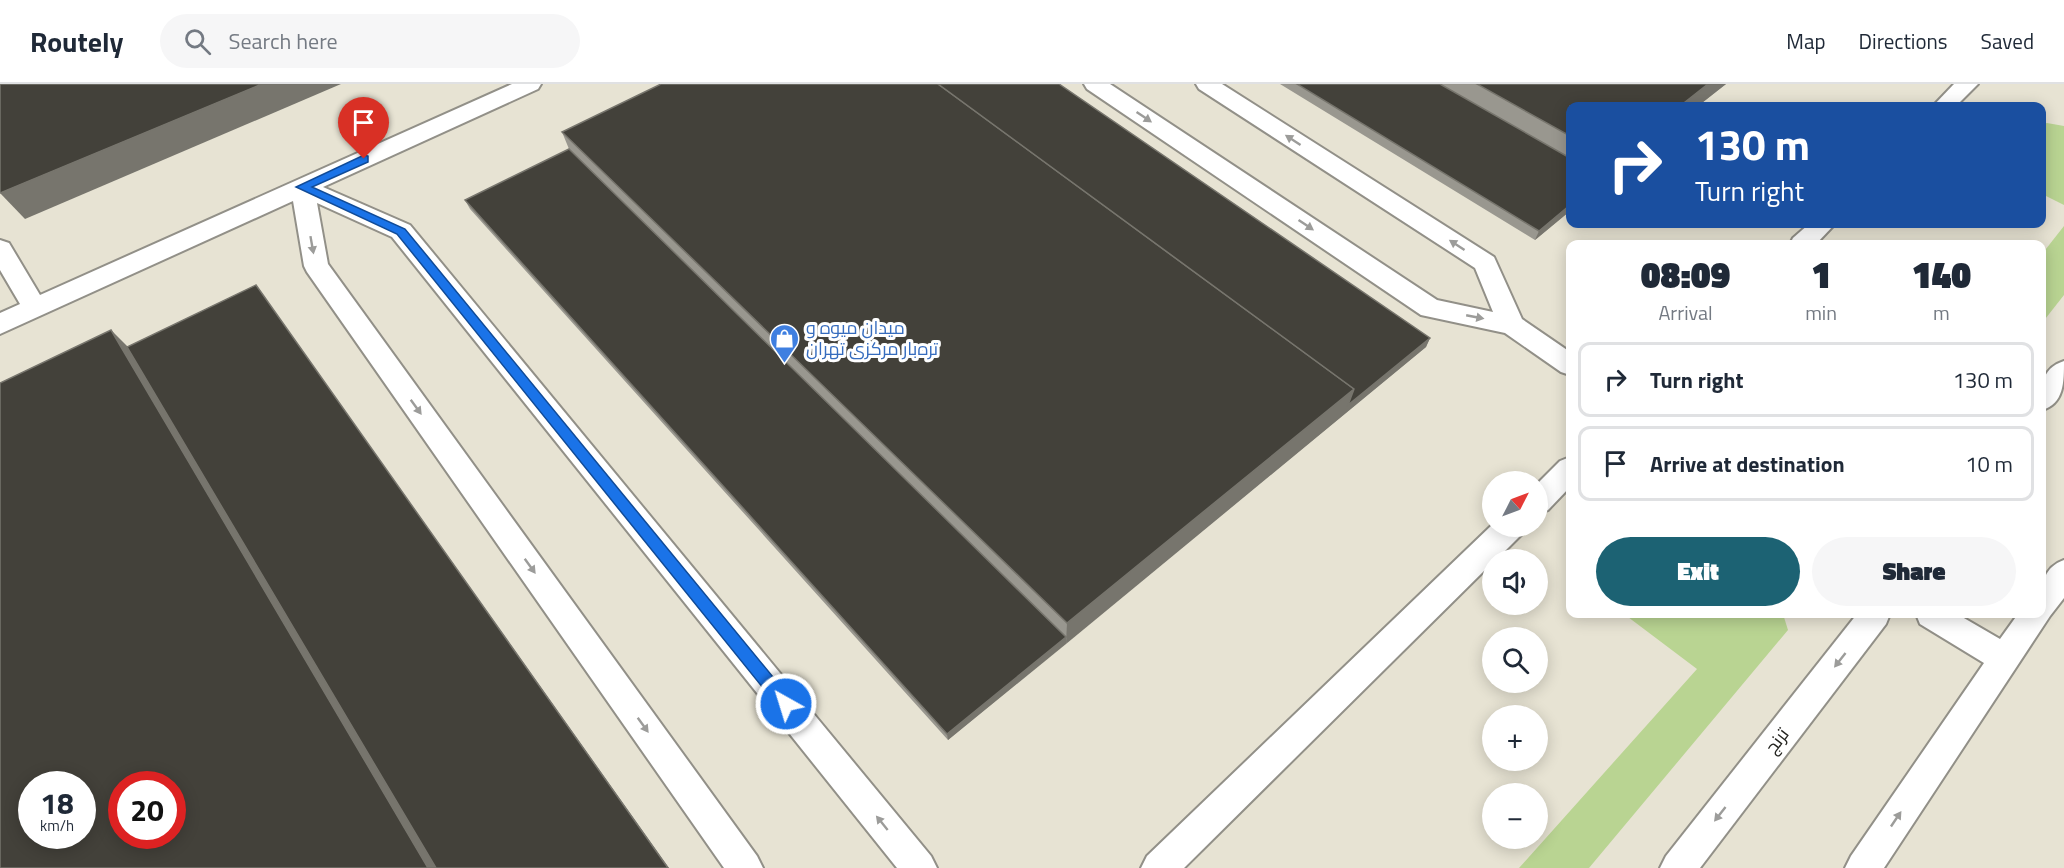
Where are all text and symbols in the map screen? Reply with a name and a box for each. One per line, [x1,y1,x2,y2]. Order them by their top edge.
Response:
search box [160,14,580,68]
text: Routely [30,20,124,63]
text: Search here [229,24,338,58]
icon: search [181,25,214,58]
text: Map [1786,25,1826,57]
text: Directions [1859,25,1948,57]
text: Saved [1981,25,2034,57]
pin [338,97,389,159]
icon: arrive [347,106,380,139]
one-way arrow [1136,111,1152,122]
text: 130 m [1695,112,1810,176]
icon: right [1596,126,1674,204]
one-way arrow [1285,134,1301,145]
text: Turn right [1695,170,1804,211]
one-way arrow [1298,219,1314,230]
one-way arrow [308,235,317,254]
one-way arrow [1450,239,1466,251]
text: 08:09 [1641,247,1730,302]
text: 1 [1811,247,1831,302]
text: 140 [1912,247,1971,302]
text: Arrival [1658,297,1713,328]
text: min [1805,297,1837,328]
text: m [1933,297,1950,328]
one-way arrow [1466,313,1485,322]
place label: میدان میوه و تره‌بار مرکزی تهران [806,314,938,362]
shop icon: میدان میوه و تره‌بار مرکزی تهران [769,322,801,364]
icon: right [1599,363,1632,396]
text: Turn right [1650,363,1744,397]
text: 130 m [1953,363,2013,397]
one-way arrow [410,400,422,415]
icon: arrive [1599,447,1632,480]
text: Arrive at destination [1650,447,1845,481]
text: 10 m [1965,447,2013,481]
north arrow [1482,471,1548,537]
map controls [1482,471,1548,849]
button: Exit [1596,537,1800,606]
button: Share [1812,537,2016,606]
button: sound [1482,549,1548,615]
one-way arrow [524,557,536,573]
button: search [1482,627,1548,693]
one-way arrow [1834,652,1846,667]
position arrow [754,672,818,736]
button: + [1482,705,1548,771]
one-way arrow [637,716,649,732]
street label: ترنج [1758,722,1795,759]
speed limit sign: 20 [108,771,186,849]
text: 18 [40,780,74,826]
button: − [1482,783,1548,849]
one-way arrow [1714,806,1727,822]
one-way arrow [1890,812,1902,828]
text: km/h [40,814,74,837]
one-way arrow [876,815,889,830]

